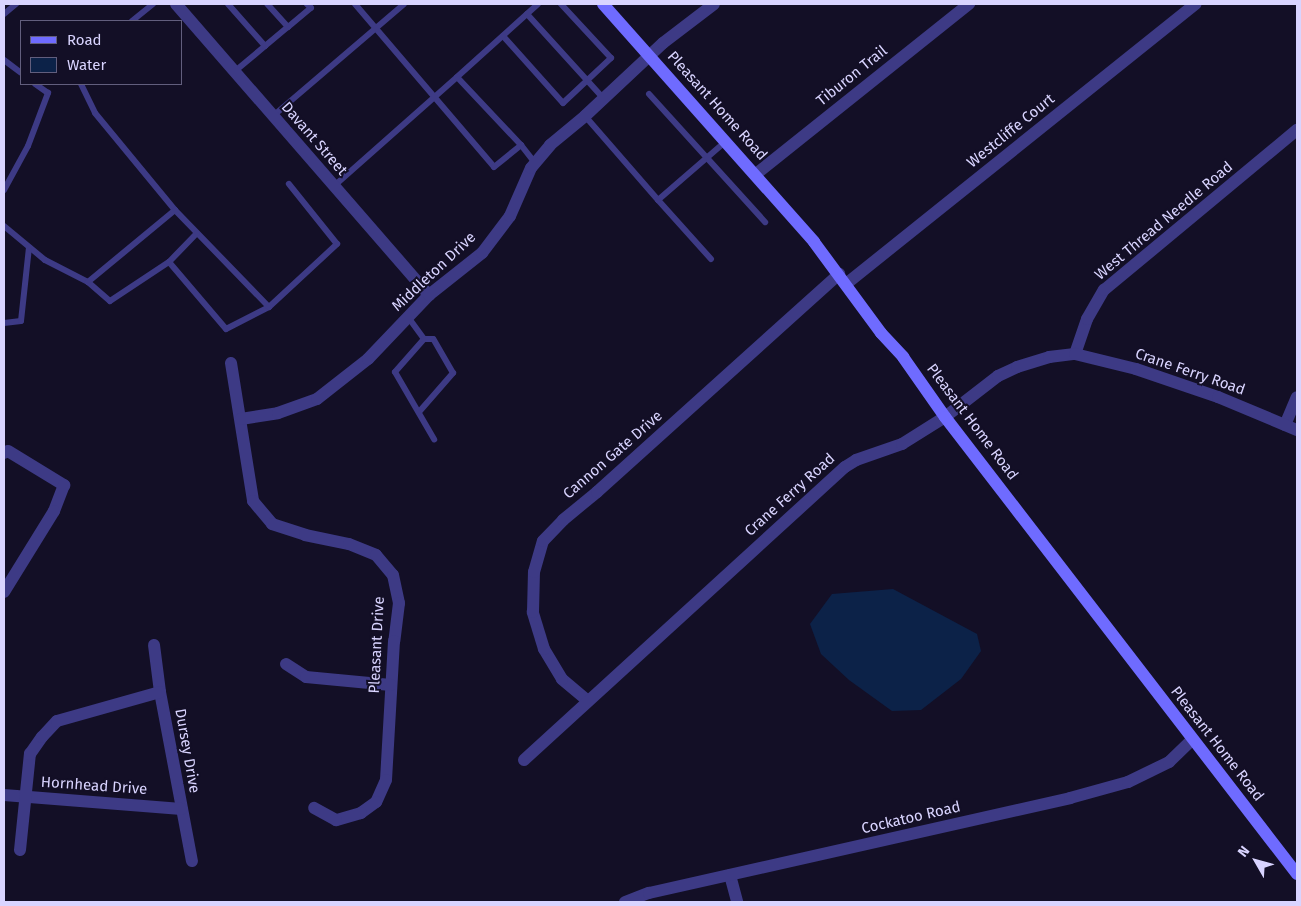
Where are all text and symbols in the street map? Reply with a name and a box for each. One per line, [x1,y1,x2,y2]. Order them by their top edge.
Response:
legend [20,20,182,85]
text: Road [67,31,102,49]
street label: Tiburon Trail [813,42,891,110]
street label: Pleasant Home Road [663,48,771,164]
text: Water [67,56,106,74]
street label: Westcliffe Court [964,90,1058,172]
street label: Davant Street [277,99,351,179]
street label: West Thread Needle Road [1091,158,1237,284]
street label: Middleton Drive [388,229,480,315]
street label: Crane Ferry Road [1133,345,1247,399]
street label: Pleasant Home Road [922,360,1022,484]
street label: Cannon Gate Drive [560,407,666,503]
street label: Crane Ferry Road [741,450,839,540]
street label: Pleasant Drive [365,596,389,694]
street label: Pleasant Home Road [1167,683,1267,805]
street label: Dursey Drive [171,707,203,795]
street label: Hornhead Drive [40,773,148,799]
street label: Cockatoo Road [860,798,962,838]
north arrow [1231,836,1281,886]
text: N [1234,843,1253,860]

